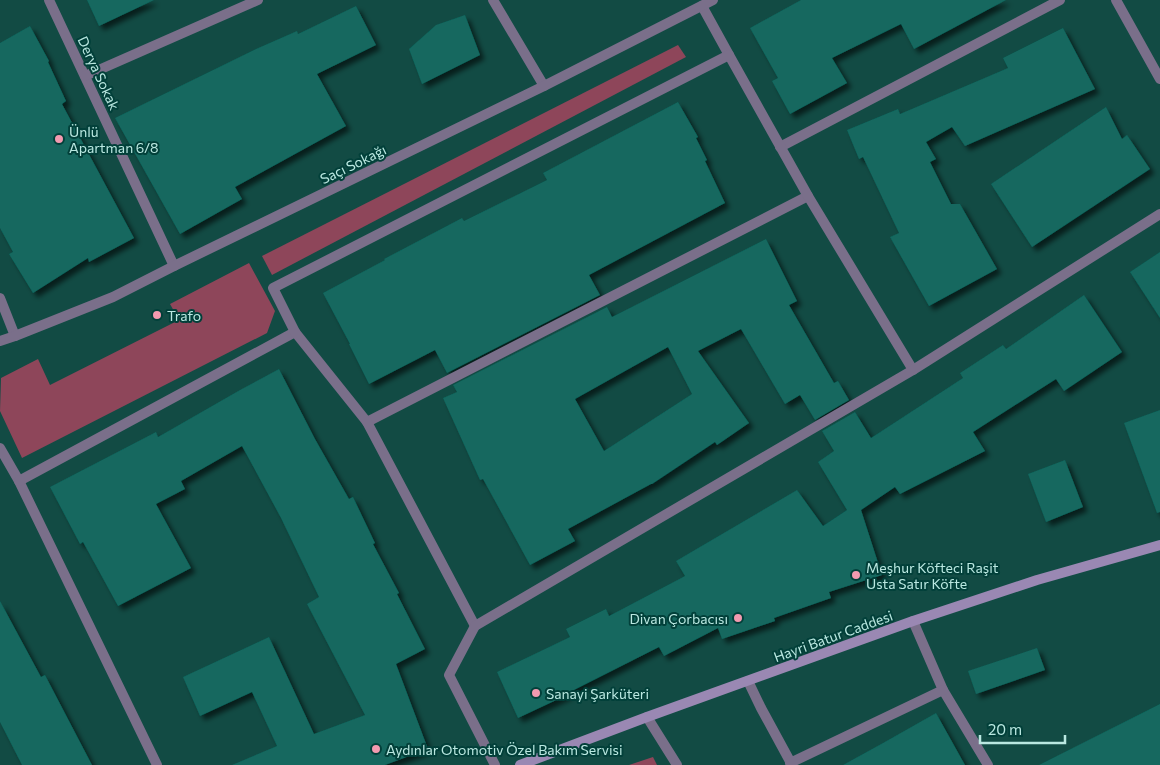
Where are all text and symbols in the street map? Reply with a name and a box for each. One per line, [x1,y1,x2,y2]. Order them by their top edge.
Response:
street label: Derya Sokak [75,33,124,113]
place label: Ünlü Apartman 6/8 [69,123,158,156]
marker: Ünlü Apartman 6/8 [53,133,65,145]
street label: Saçı Sokağı [317,141,389,187]
place label: Trafo [167,307,201,324]
marker: Trafo [151,309,163,321]
place label: Meşhur Köfteci Raşit Usta Satır Köfte [866,559,999,592]
marker: Meşhur Köfteci Raşit Usta Satır Köfte [850,569,862,581]
street label: Hayri Batur Caddesi [771,607,895,665]
place label: Divan Çorbacısı [629,610,728,627]
marker: Divan Çorbacısı [732,612,744,624]
place label: Sanayi Şarküteri [546,685,649,702]
marker: Sanayi Şarküteri [530,687,542,699]
scale bar [980,712,1065,744]
text: 20 m [988,720,1022,738]
place label: Aydınlar Otomotiv Özel Bakım Servisi [386,741,623,758]
marker: Aydınlar Otomotiv Özel Bakım Servisi [370,743,382,755]

